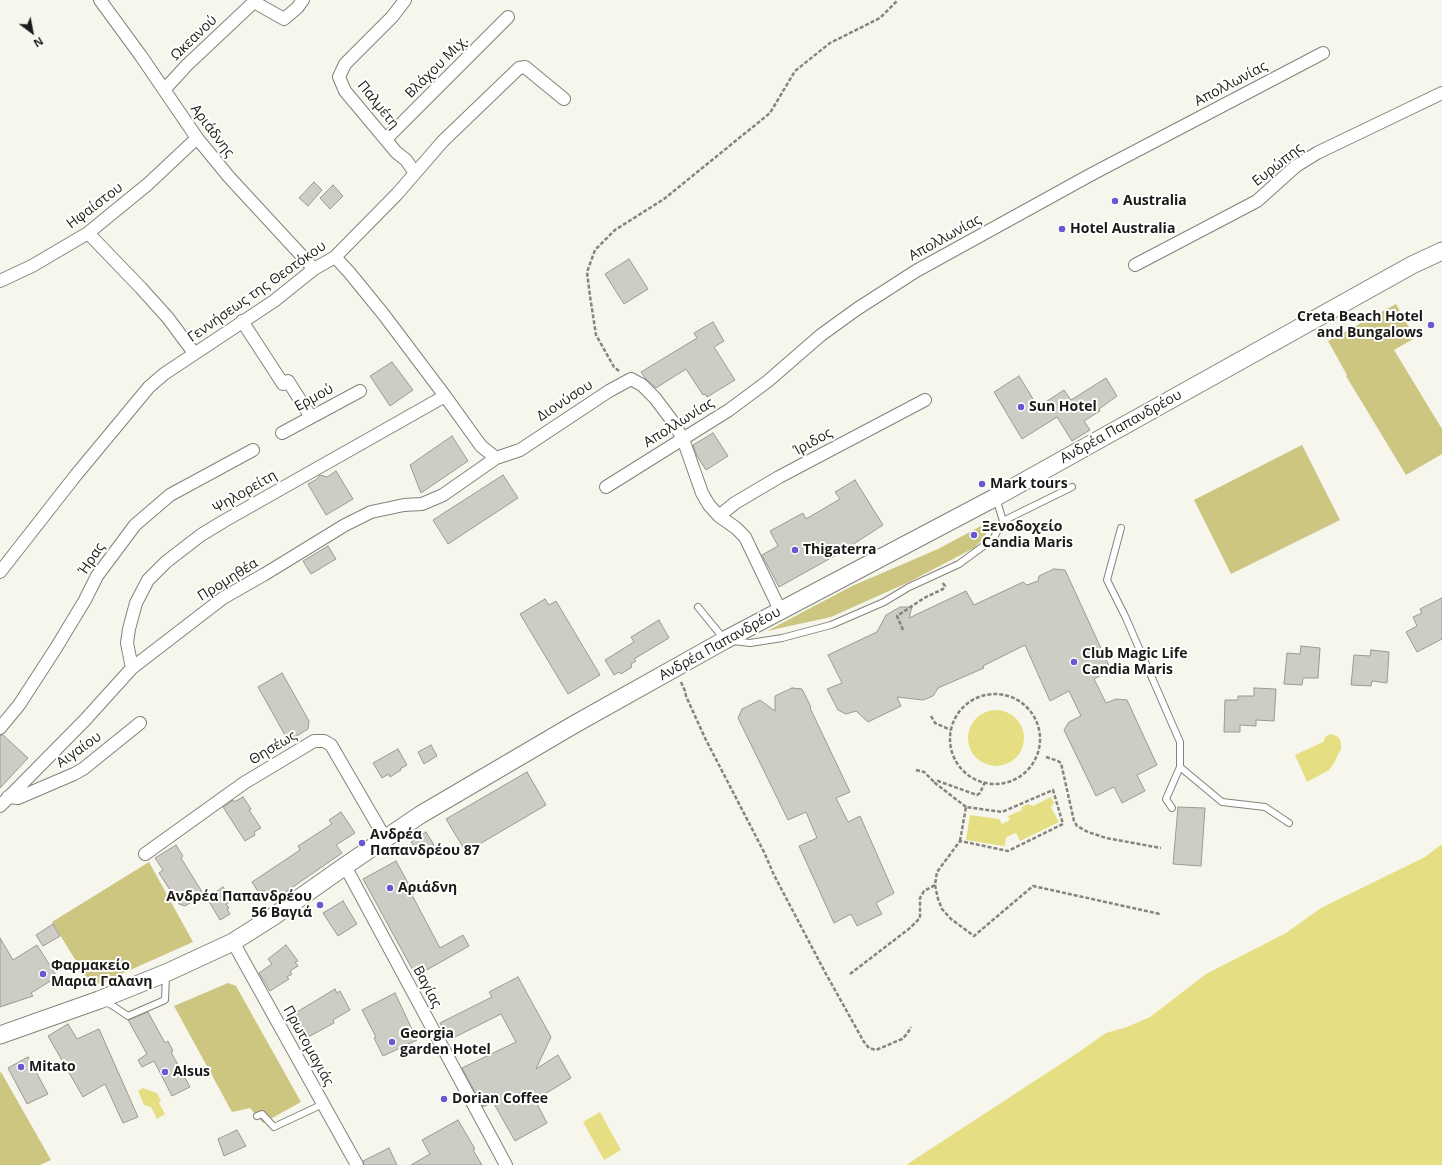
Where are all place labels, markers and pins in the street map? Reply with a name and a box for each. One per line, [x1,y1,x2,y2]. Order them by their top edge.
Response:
place label: Australia [1123,193,1187,209]
marker: Australia [1110,196,1120,206]
place label: Hotel Australia [1070,221,1175,237]
marker: Hotel Australia [1057,224,1067,234]
place label: Creta Beach Hotel and Bungalows [1297,309,1423,342]
marker: Creta Beach Hotel and Bungalows [1426,320,1436,330]
place label: Sun Hotel [1029,399,1097,415]
marker: Sun Hotel [1016,402,1026,412]
place label: Mark tours [990,476,1068,492]
marker: Mark tours [977,479,987,489]
place label: Ξενοδοχείο Candia Maris [982,519,1073,552]
marker: Ξενοδοχείο Candia Maris [969,530,979,540]
place label: Thigaterra [803,542,876,558]
marker: Thigaterra [790,545,800,555]
place label: Club Magic Life Candia Maris [1082,646,1187,678]
marker: Club Magic Life Candia Maris [1069,657,1079,667]
place label: Ανδρέα Παπανδρέου 87 [370,827,480,860]
marker: Ανδρέα Παπανδρέου 87 [357,838,367,848]
place label: Αριάδνη [398,880,457,896]
marker: Αριάδνη [385,883,395,893]
place label: Ανδρέα Παπανδρέου 56 Βαγιά [166,889,312,922]
marker: Ανδρέα Παπανδρέου 56 Βαγιά [315,900,325,910]
place label: Φαρμακείο Μαρια Γαλανη [51,958,152,990]
marker: Φαρμακείο Μαρια Γαλανη [38,969,48,979]
place label: Georgia garden Hotel [400,1026,491,1058]
marker: Georgia garden Hotel [387,1037,397,1047]
place label: Mitato [29,1059,76,1075]
marker: Mitato [16,1062,26,1072]
place label: Alsus [173,1064,210,1080]
marker: Alsus [160,1067,170,1077]
place label: Dorian Coffee [452,1091,548,1107]
marker: Dorian Coffee [439,1094,449,1104]

